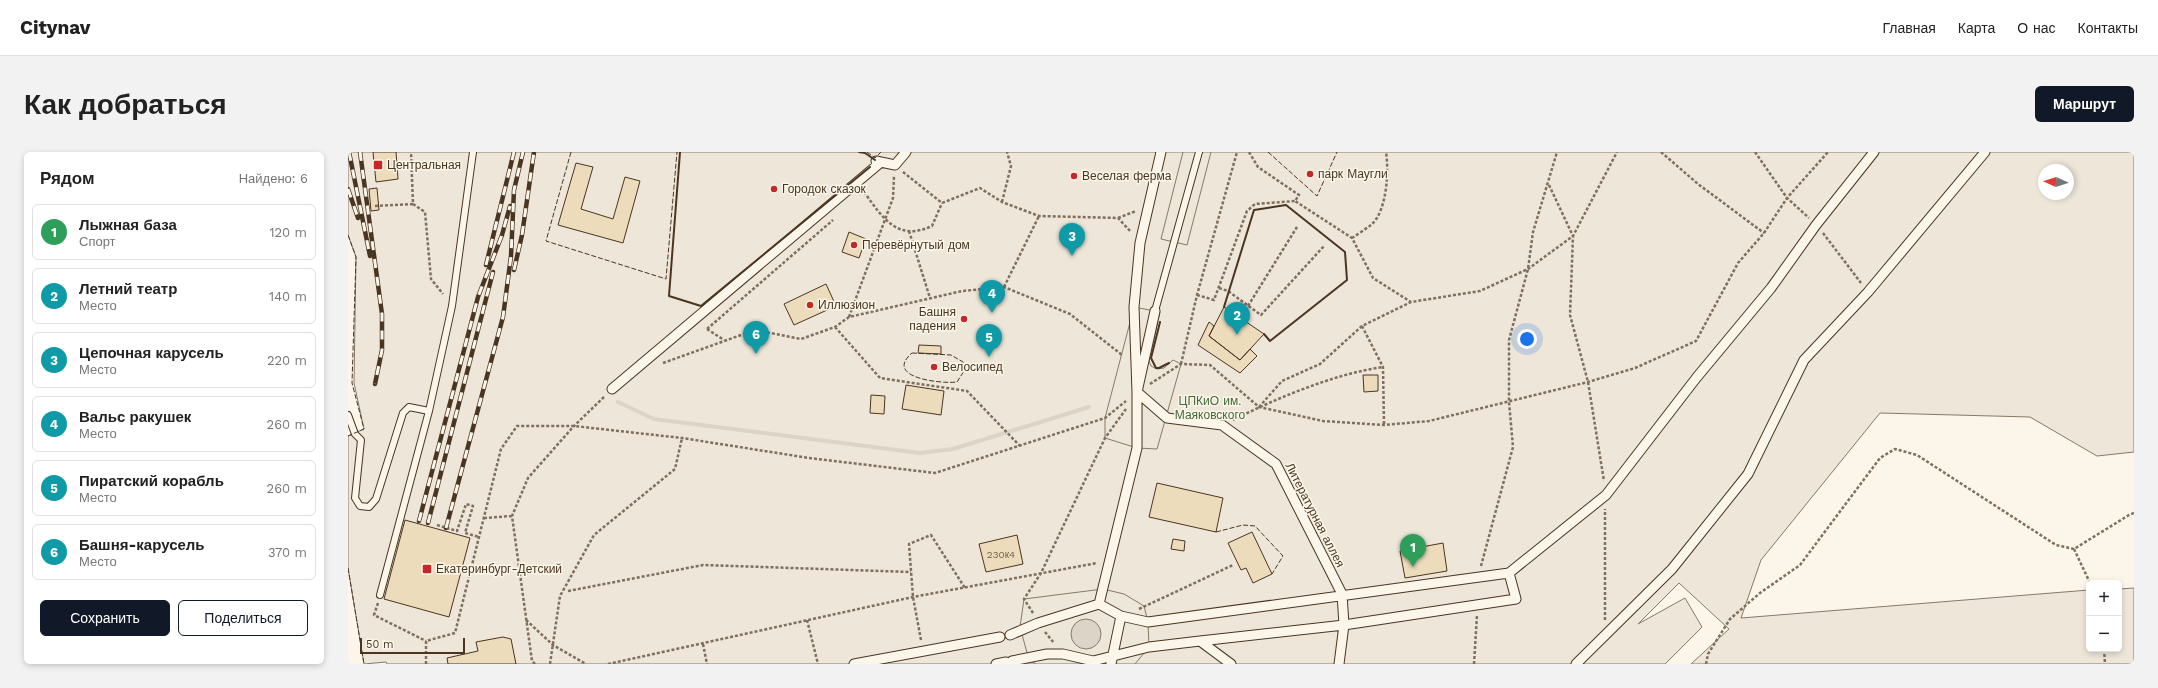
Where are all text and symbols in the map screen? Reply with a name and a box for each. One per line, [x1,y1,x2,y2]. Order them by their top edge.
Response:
text: Citynav [20,16,91,39]
text: Главная [1883,20,1936,36]
text: Карта [1958,20,1995,36]
text: О нас [2017,20,2056,36]
text: Контакты [2078,20,2138,36]
button: Маршрут [2035,86,2134,122]
text: Как добраться [24,88,227,121]
place label: Центральная [387,158,461,172]
marker: Центральная [372,159,384,171]
north arrow [2038,164,2074,200]
place label: парк Маугли [1318,167,1388,181]
text: Рядом [40,168,95,188]
place label: Веселая ферма [1082,169,1172,183]
marker: парк Маугли [1305,169,1315,179]
text: Найдено: 6 [239,171,308,186]
marker: Веселая ферма [1069,171,1079,181]
place label: Городок сказок [782,182,867,196]
marker: Городок сказок [769,184,779,194]
text: Лыжная база [79,216,177,234]
pin: 3 [1059,223,1085,256]
text: 1 [51,225,57,240]
text: 120 m [269,225,307,240]
text: Спорт [79,234,116,249]
place label: Перевёрнутый дом [862,238,970,252]
marker: Перевёрнутый дом [849,240,859,250]
text: Летний театр [79,280,177,298]
pin: 4 [979,280,1005,313]
text: 2 [50,289,58,304]
text: 140 m [269,289,307,304]
text: Место [79,298,117,313]
place label: Иллюзион [818,298,875,312]
marker: Иллюзион [805,300,815,310]
pin: 2 [1224,302,1250,335]
place label: Башня падения [909,305,956,333]
marker: Башня падения [959,314,969,324]
pin: 6 [743,321,769,354]
pin: 5 [976,324,1002,357]
your location [1517,329,1537,349]
text: Цепочная карусель [79,344,224,362]
text: 3 [50,353,58,368]
text: 220 m [267,353,307,368]
place label: Велосипед [942,360,1003,374]
text: Место [79,362,117,377]
marker: Велосипед [929,362,939,372]
park label: ЦПКиО им. Маяковского [1175,394,1246,422]
text: Вальс ракушек [79,408,191,426]
text: 4 [50,417,58,432]
text: 260 m [267,417,307,432]
text: Место [79,426,117,441]
street label: Литературная аллея [1283,460,1347,570]
text: Пиратский корабль [79,472,224,490]
text: 5 [50,481,58,496]
text: 260 m [267,481,307,496]
text: Место [79,490,117,505]
pin: 1 [1400,534,1426,567]
text: Башня-карусель [79,536,205,554]
text: 6 [50,545,58,560]
text: 370 m [268,545,307,560]
house number: 230к4 [987,549,1015,560]
text: Место [79,554,117,569]
place label: Екатеринбург-Детский [436,562,562,576]
marker: Екатеринбург-Детский [421,563,433,575]
map controls [2086,580,2122,652]
button: + [2086,580,2122,616]
button: Сохранить [40,600,170,636]
button: Поделиться [178,600,308,636]
button: − [2086,616,2122,652]
scale bar [360,636,465,655]
text: 50 m [366,638,393,651]

